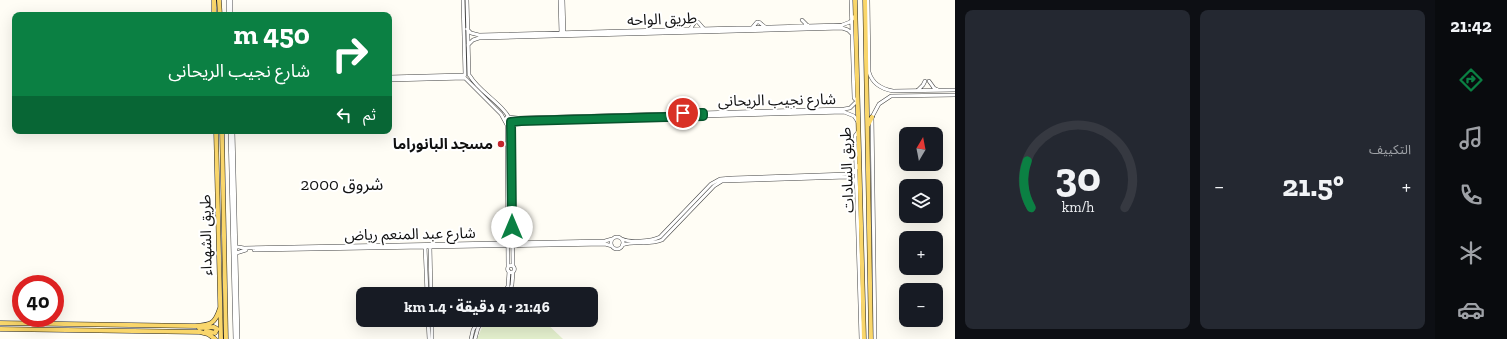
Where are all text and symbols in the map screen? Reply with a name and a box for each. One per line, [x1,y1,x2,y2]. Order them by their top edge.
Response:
street label: طريق الواحه [627,9,697,30]
text: 21:42 [1450,15,1492,37]
text: 450 m [234,18,310,51]
icon: right [324,28,376,80]
text: شارع نجيب الريحانى [168,60,310,82]
icon: directions [1457,66,1485,94]
street label: شارع نجيب الريحانى [718,90,836,113]
pin [666,96,700,130]
icon: arrive [672,102,694,124]
icon: left [333,104,355,126]
text: ثم [363,106,376,124]
icon: music [1457,124,1485,152]
street label: طريق السادات [837,127,858,213]
north arrow [899,127,943,171]
map controls [899,127,943,327]
place label: مسجد البانوراما [393,135,493,153]
marker: مسجد البانوراما [496,139,506,149]
text: التكييف [1369,142,1411,157]
text: 30 [1054,151,1101,201]
text: 21.5° [1282,168,1344,204]
text: − [1214,173,1224,200]
text: + [1402,173,1411,200]
district label: شروق 2000 [301,174,383,194]
button: layers [899,179,943,223]
icon: phone [1457,181,1485,209]
street label: طريق الشهداء [196,194,217,276]
text: km/h [1061,198,1094,215]
position arrow [491,206,533,248]
street label: شارع عبد المنعم رياض [344,224,476,247]
button: + [899,231,943,275]
icon: climate [1457,239,1485,267]
speed limit sign: 40 [12,275,64,327]
button: − [899,283,943,327]
icon: car [1457,296,1485,324]
text: 21:46 · 4 دقيقة · 1.4 km [404,298,550,316]

